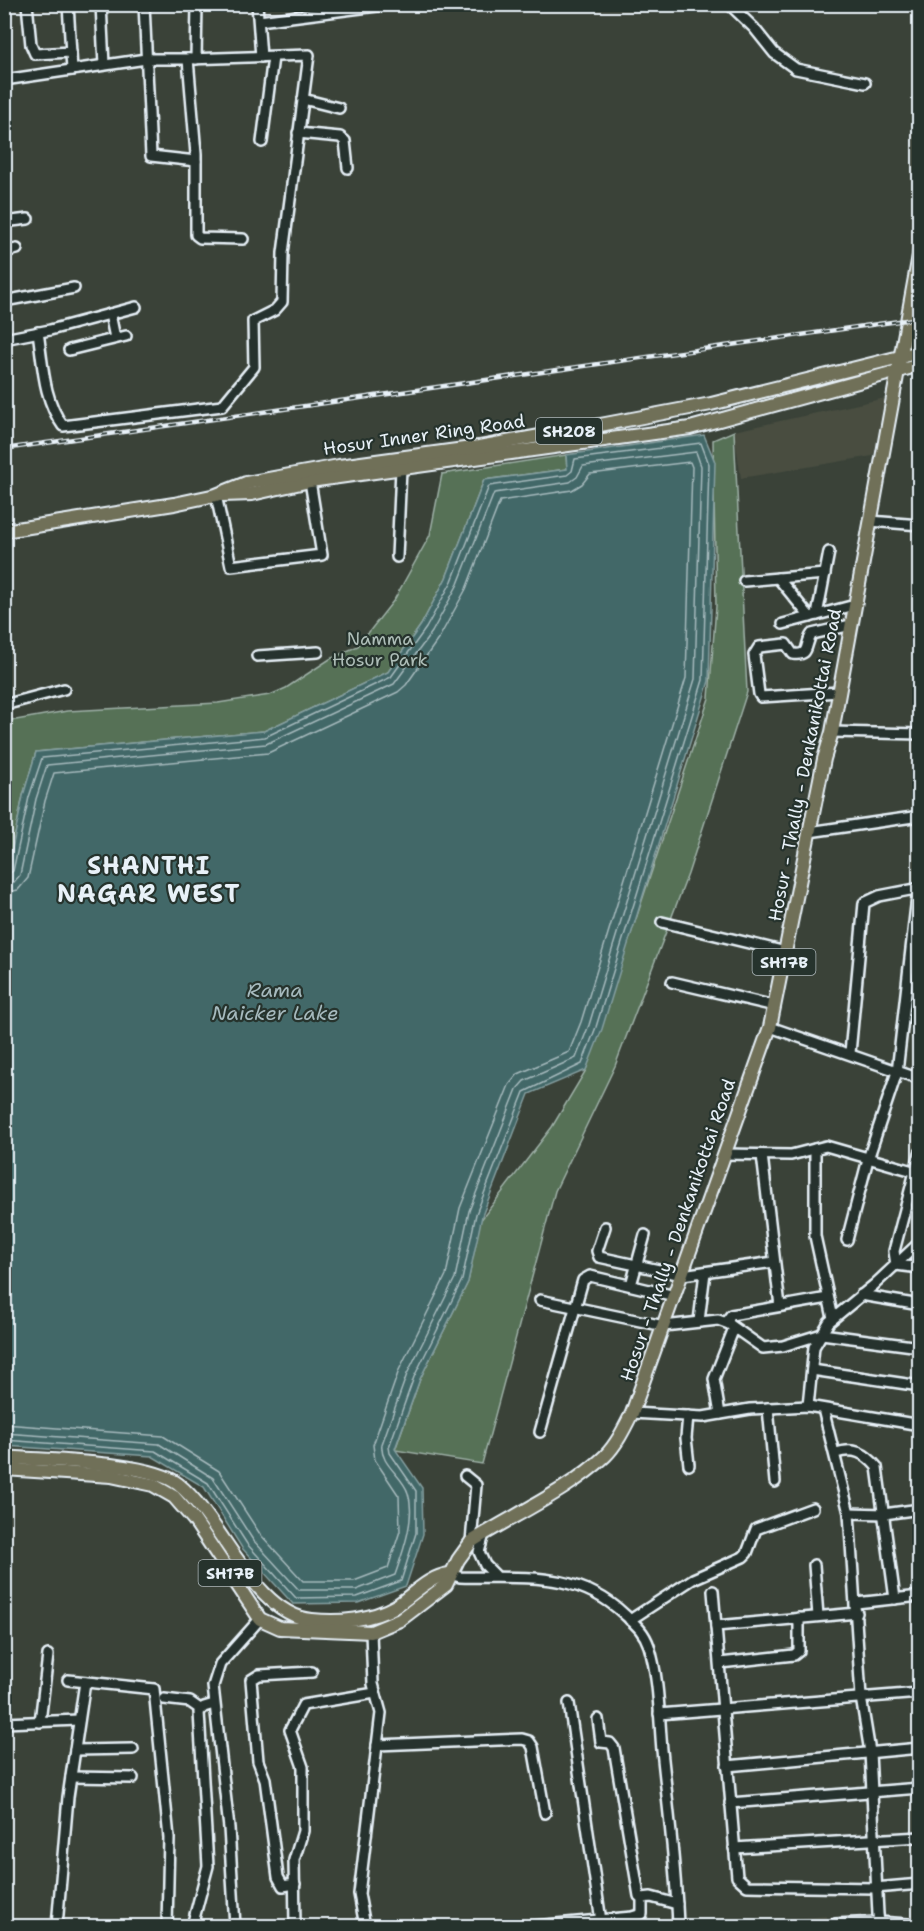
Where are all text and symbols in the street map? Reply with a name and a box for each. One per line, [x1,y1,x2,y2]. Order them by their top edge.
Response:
street label: Hosur Inner Ring Road [322,409,526,461]
road number: SH208 [536,418,602,444]
street label: Hosur - Thally - Denkanikottai Road [763,606,847,924]
park label: Namma Hosur Park [332,627,428,672]
district label: SHANTHI NAGAR WEST [57,850,241,910]
road number: SH17B [752,949,816,975]
water label: Rama Naicker Lake [212,977,338,1026]
street label: Hosur - Thally - Denkanikottai Road [615,1076,741,1384]
road number: SH17B [198,1560,262,1586]

